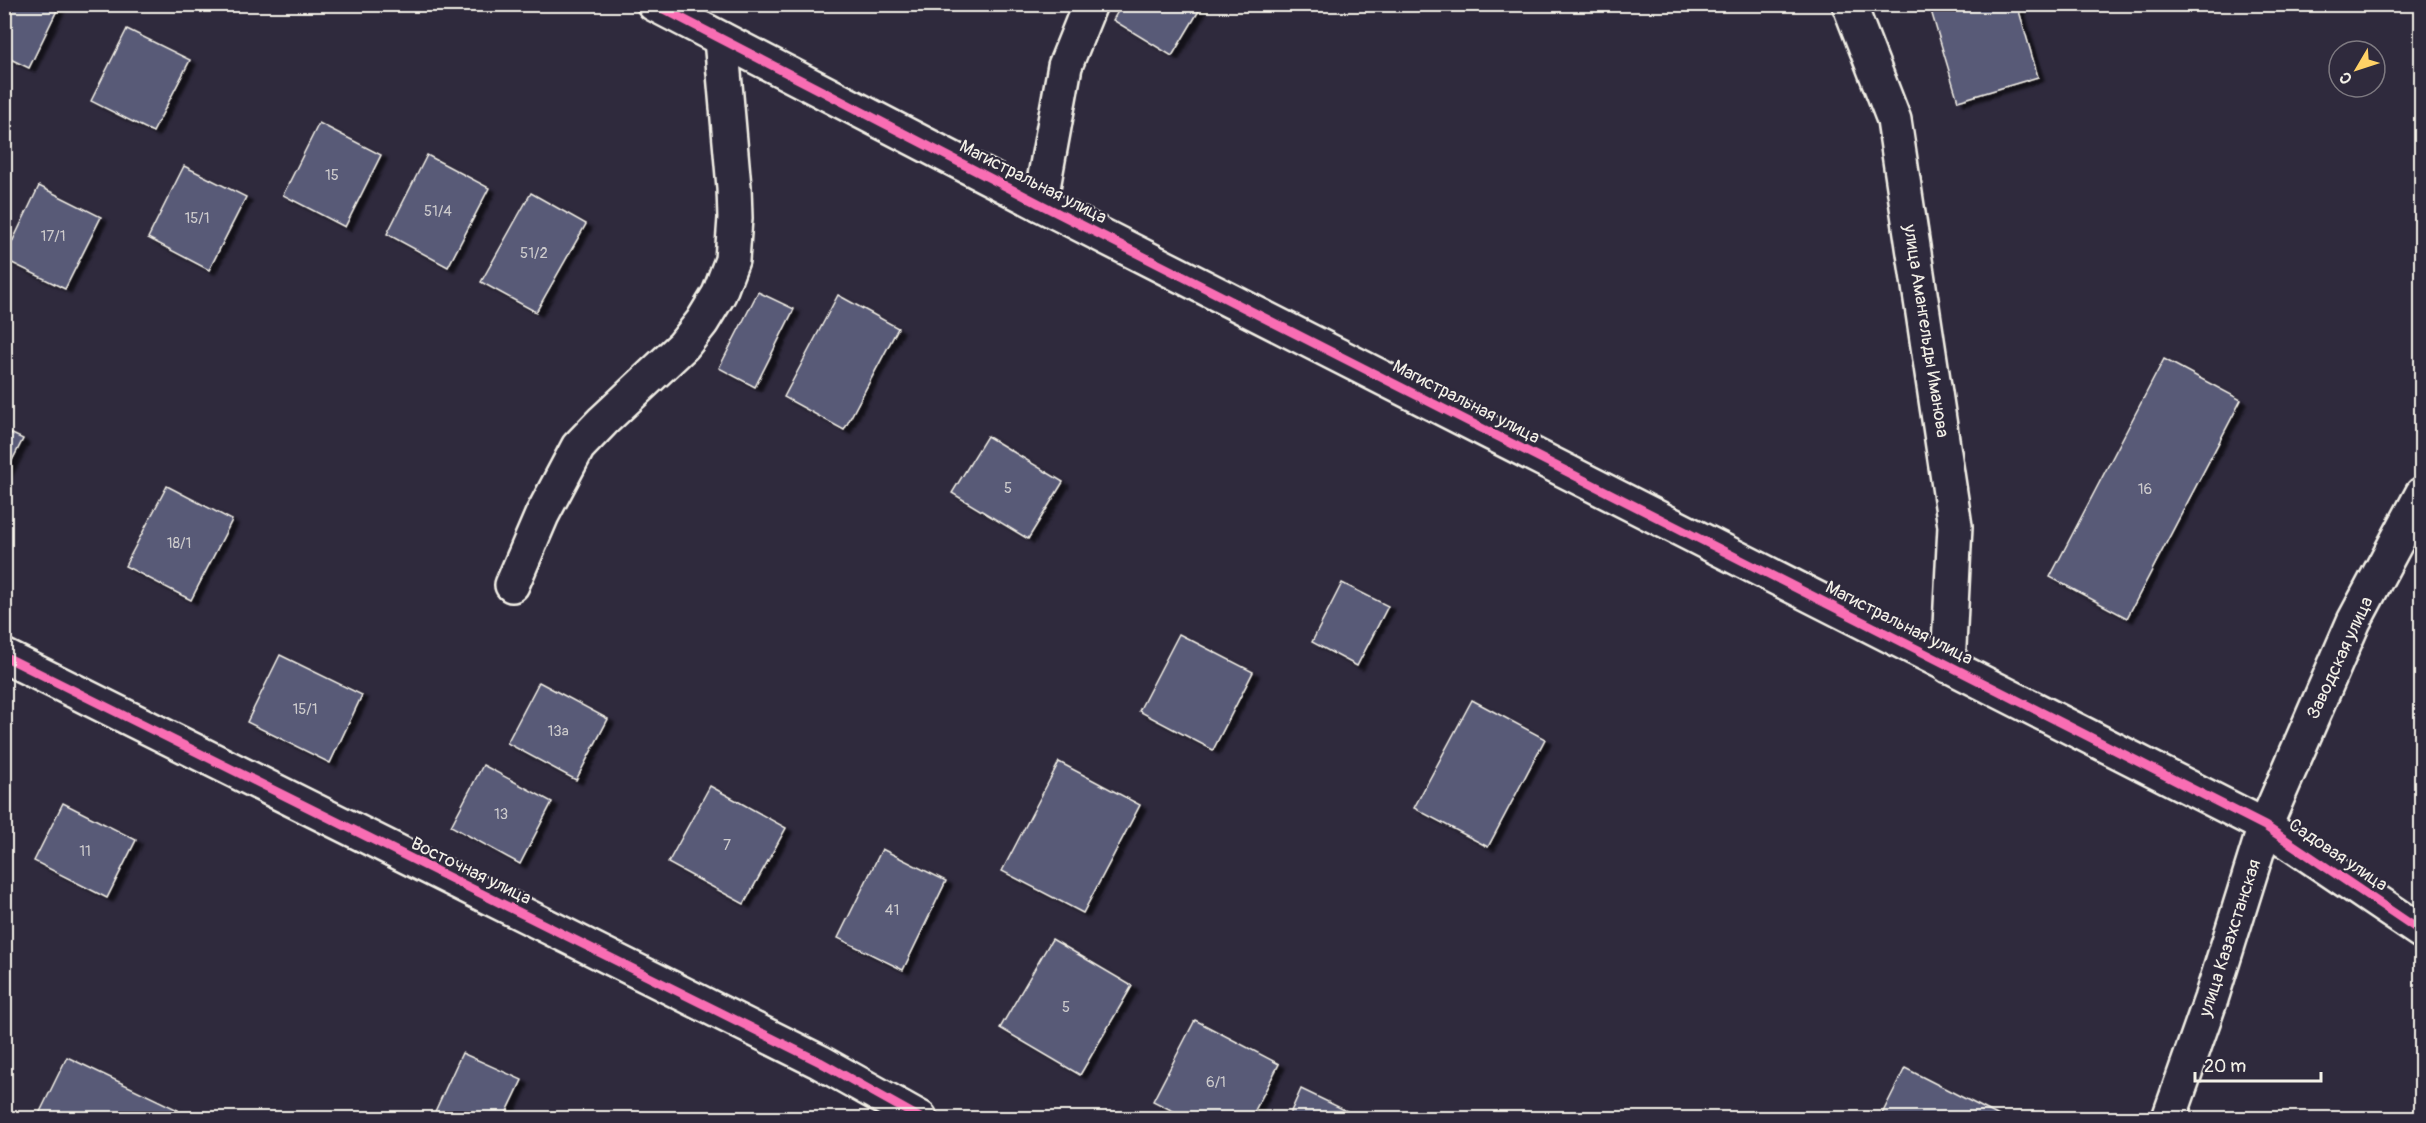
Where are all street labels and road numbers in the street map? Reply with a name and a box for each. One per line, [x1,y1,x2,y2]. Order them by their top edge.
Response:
street label: Магистральная улица [955,135,1111,229]
street label: улица Амангельды Иманова [1898,222,1954,439]
street label: Магистральная улица [1388,355,1544,449]
street label: Магистральная улица [1821,576,1977,670]
street label: Заводская улица [2302,593,2378,723]
street label: Садовая улица [2284,813,2392,897]
street label: Восточная улица [407,832,535,910]
street label: улица Казахстанская [2193,856,2266,1020]

